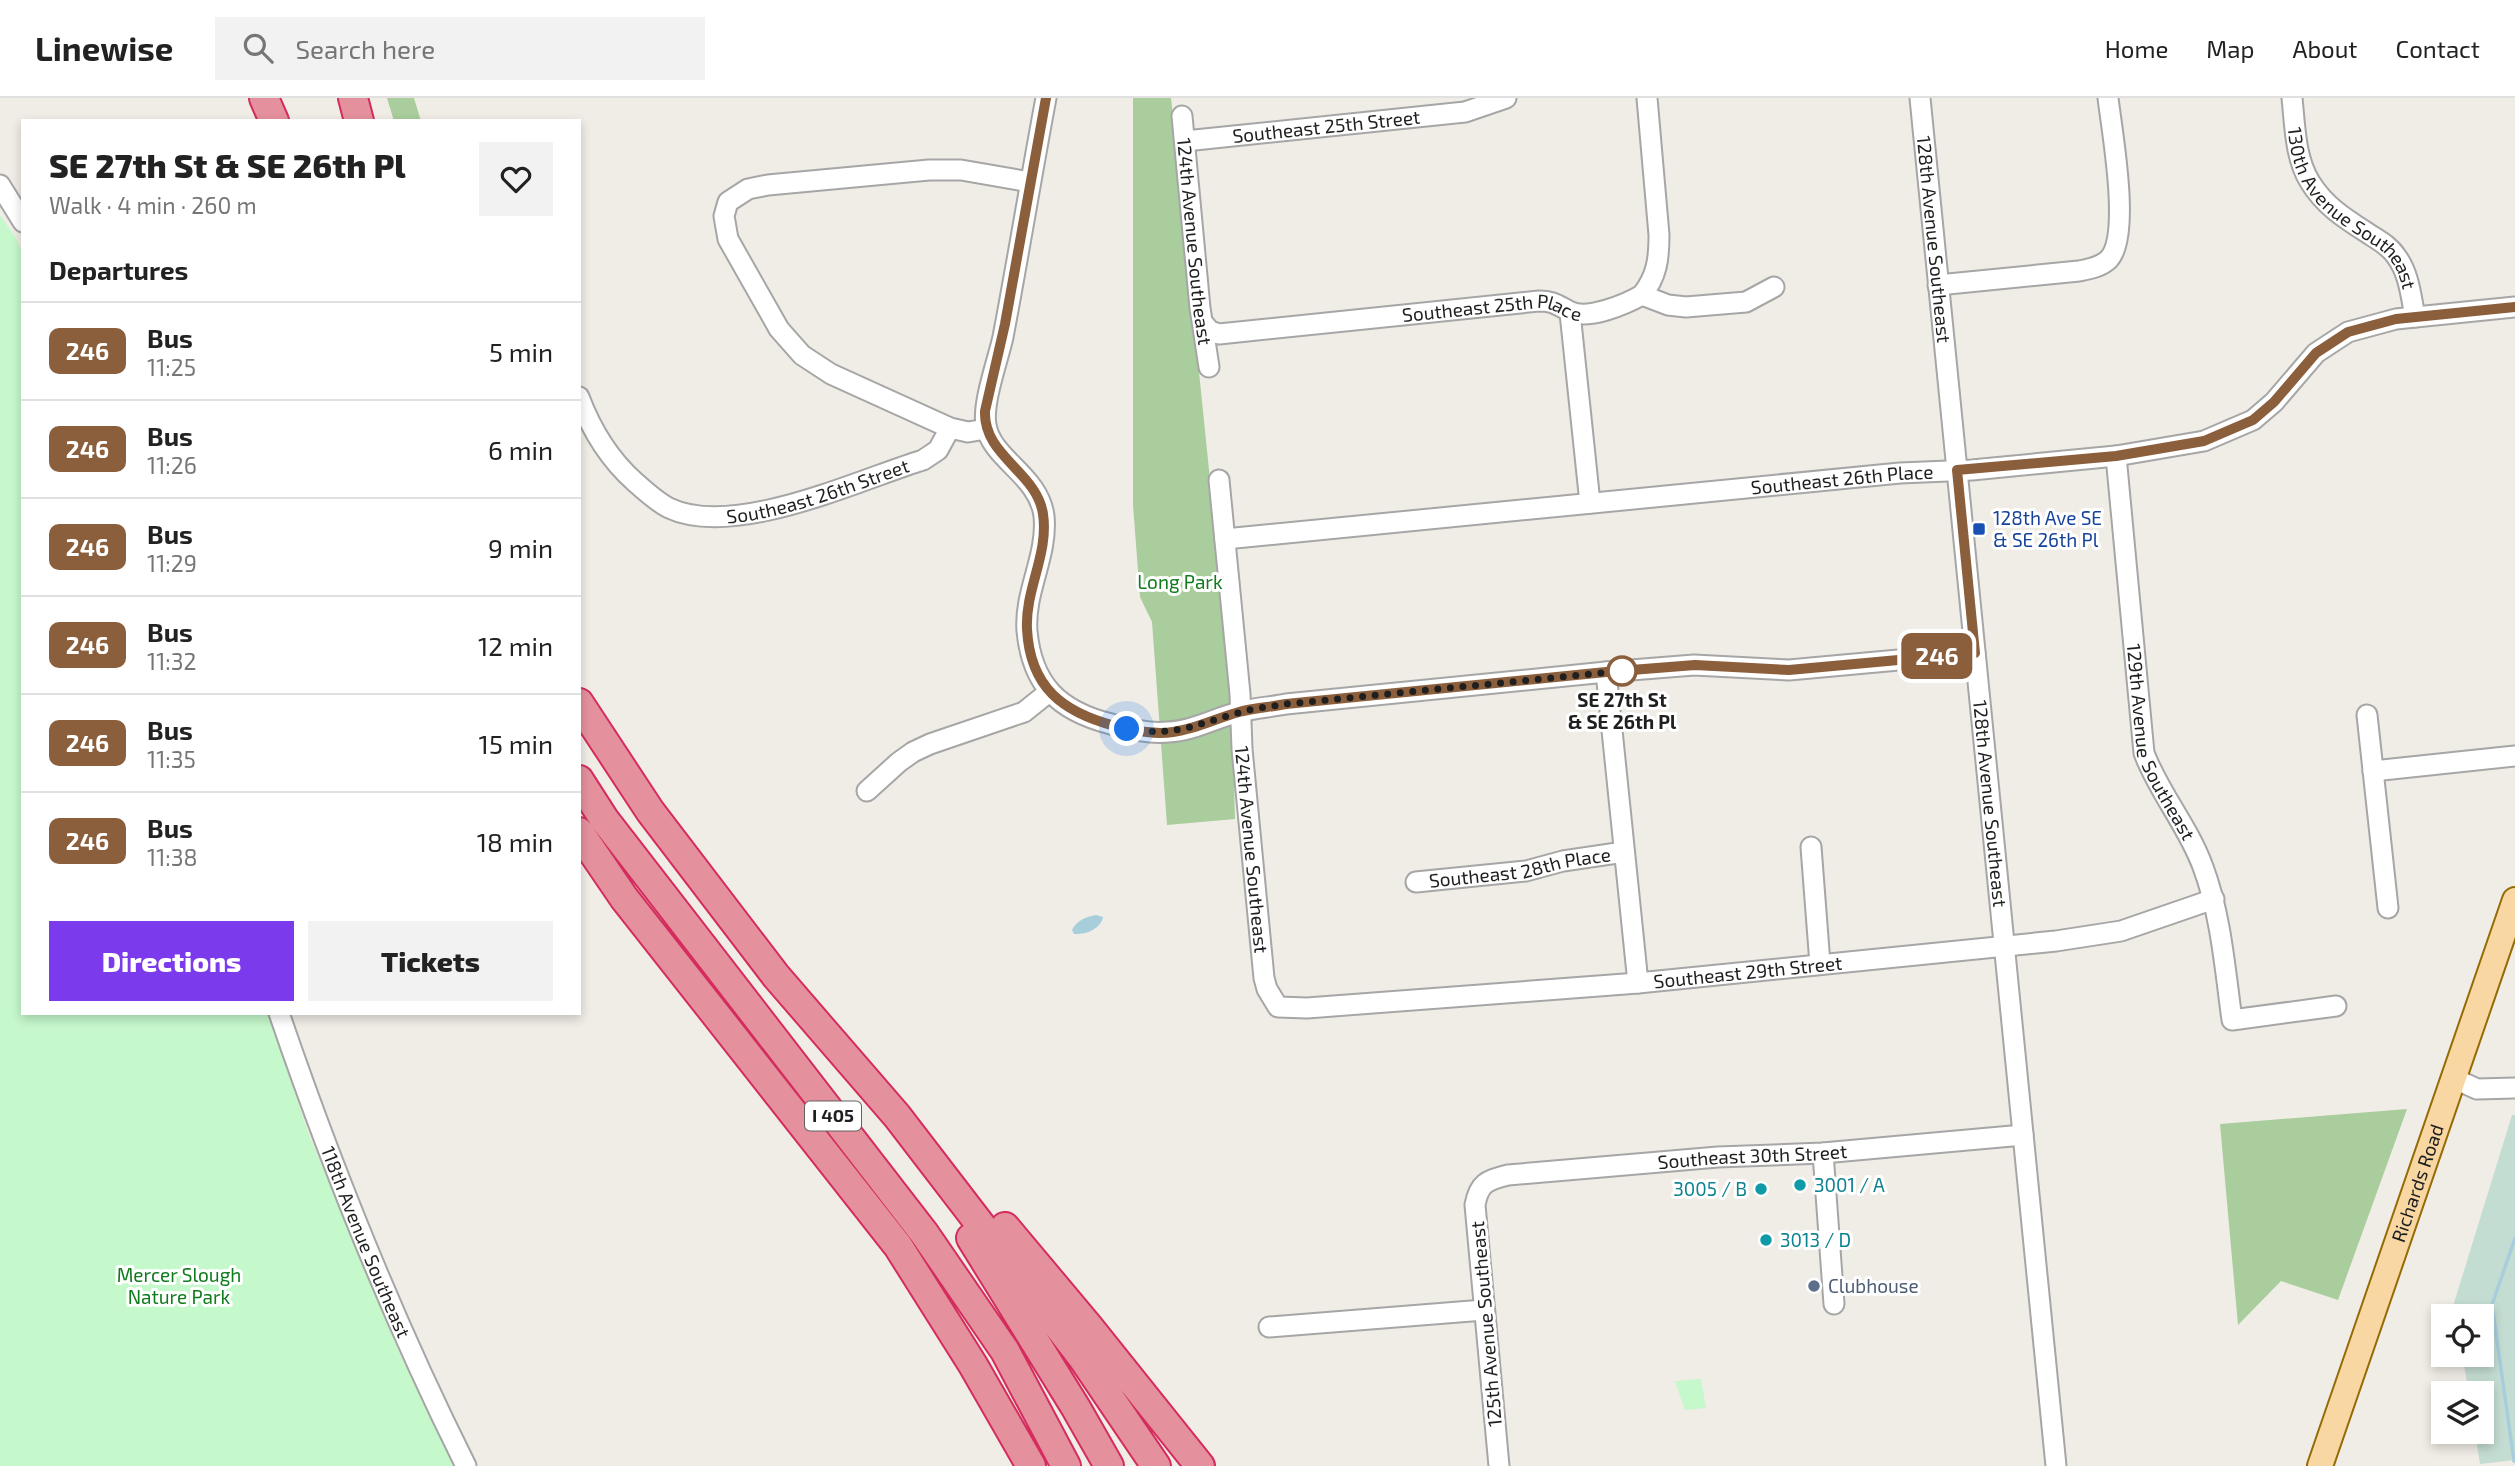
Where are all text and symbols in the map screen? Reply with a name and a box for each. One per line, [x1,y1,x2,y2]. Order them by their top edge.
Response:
search box [215,17,705,80]
text: Linewise [35,28,173,68]
icon: search [239,29,277,67]
text: Search here [295,33,435,64]
text: Home [2105,34,2168,63]
text: Map [2206,34,2254,63]
text: About [2292,34,2358,63]
text: Contact [2396,34,2480,63]
street label: Southeast 25th Street [1231,105,1421,147]
street label: 130th Avenue Southeast [2284,126,2421,291]
street label: 128th Avenue Southeast [1913,135,1956,344]
street label: 124th Avenue Southeast [1173,137,1217,346]
button: heart [479,142,553,216]
text: SE 27th St & SE 26th Pl [49,145,406,185]
text: Walk · 4 min · 260 m [49,191,257,219]
text: Departures [49,254,188,285]
street label: Southeast 25th Place [1401,289,1583,326]
text: Bus [147,322,193,353]
text: 246 [66,336,109,365]
text: 5 min [489,336,553,367]
text: 11:25 [147,353,196,381]
text: Bus [147,420,193,451]
text: 246 [66,434,109,463]
text: 6 min [488,434,553,465]
text: 11:26 [147,451,197,479]
street label: Southeast 26th Street [725,453,912,527]
street label: Southeast 26th Place [1750,460,1934,499]
place label: 128th Ave SE & SE 26th Pl [1993,506,2102,551]
text: Bus [147,518,193,549]
marker: 128th Ave SE & SE 26th Pl [1971,521,1987,537]
text: 246 [66,532,109,561]
text: 9 min [488,532,553,563]
text: 11:29 [147,549,197,577]
park label: Long Park [1137,570,1223,593]
text: Bus [147,616,193,647]
text: 246 [66,630,109,659]
text: 12 min [478,630,553,661]
line badge: 246 [1897,633,1977,679]
text: 246 [1915,641,1959,670]
street label: 129th Avenue Southeast [2123,642,2201,844]
text: 11:32 [147,647,196,675]
marker: SE 27th St & SE 26th Pl [1607,656,1637,686]
place label: SE 27th St & SE 26th Pl [1568,688,1677,733]
street label: 128th Avenue Southeast [1969,699,2012,908]
your location [1109,711,1144,746]
text: Bus [147,714,193,745]
text: 246 [66,728,109,757]
text: 15 min [479,728,553,759]
text: 11:35 [147,745,196,773]
street label: 124th Avenue Southeast [1231,745,1274,954]
text: Bus [147,812,193,843]
text: 246 [66,826,109,855]
text: 18 min [477,826,553,857]
street label: Southeast 28th Place [1428,842,1612,892]
text: 11:38 [147,843,198,871]
button: Directions [49,921,294,1001]
button: Tickets [308,921,553,1001]
street label: Southeast 29th Street [1652,951,1843,992]
road number: I 405 [805,1101,861,1130]
street label: Richards Road [2386,1121,2448,1245]
street label: Southeast 30th Street [1657,1139,1848,1173]
street label: 118th Avenue Southeast [317,1143,416,1341]
place label: 3001 / A [1814,1173,1885,1196]
place label: 3005 / B [1673,1177,1747,1200]
marker: 3001 / A [1792,1177,1808,1193]
marker: 3005 / B [1753,1181,1769,1197]
street label: 125th Avenue Southeast [1465,1220,1506,1428]
place label: 3013 / D [1780,1228,1851,1251]
marker: 3013 / D [1758,1232,1774,1248]
park label: Mercer Slough Nature Park [117,1263,241,1308]
place label: Clubhouse [1828,1274,1919,1297]
marker: Clubhouse [1806,1278,1822,1294]
map controls [2431,1304,2494,1444]
button: locate [2431,1304,2494,1367]
button: layers [2431,1381,2494,1444]

